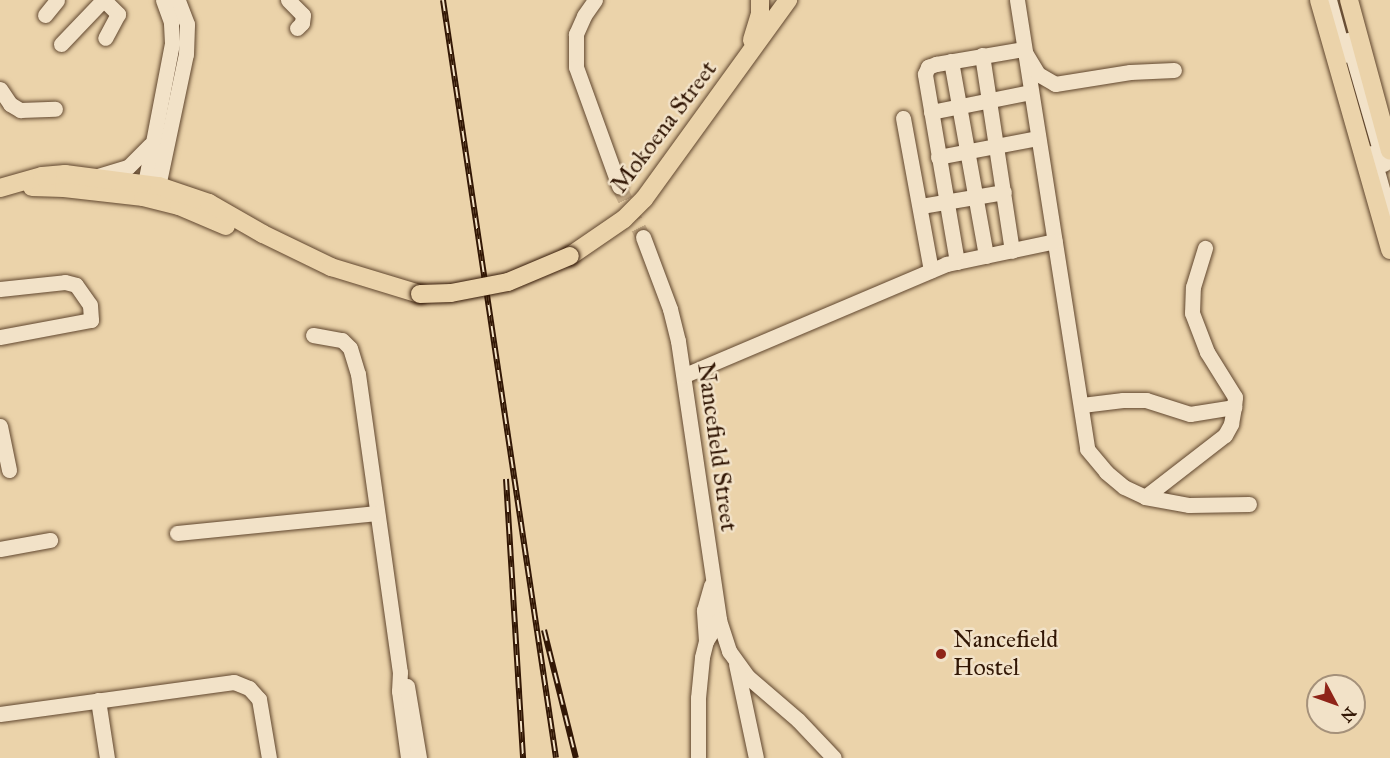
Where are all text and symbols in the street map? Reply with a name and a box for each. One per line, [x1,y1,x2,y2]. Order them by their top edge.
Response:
street label: Mokoena Street [605,55,723,199]
street label: Nancefield Street [691,361,743,533]
place label: Nancefield Hostel [953,626,1058,682]
marker: Nancefield Hostel [934,647,948,661]
north arrow [1306,674,1366,734]
text: N [1337,703,1360,726]

